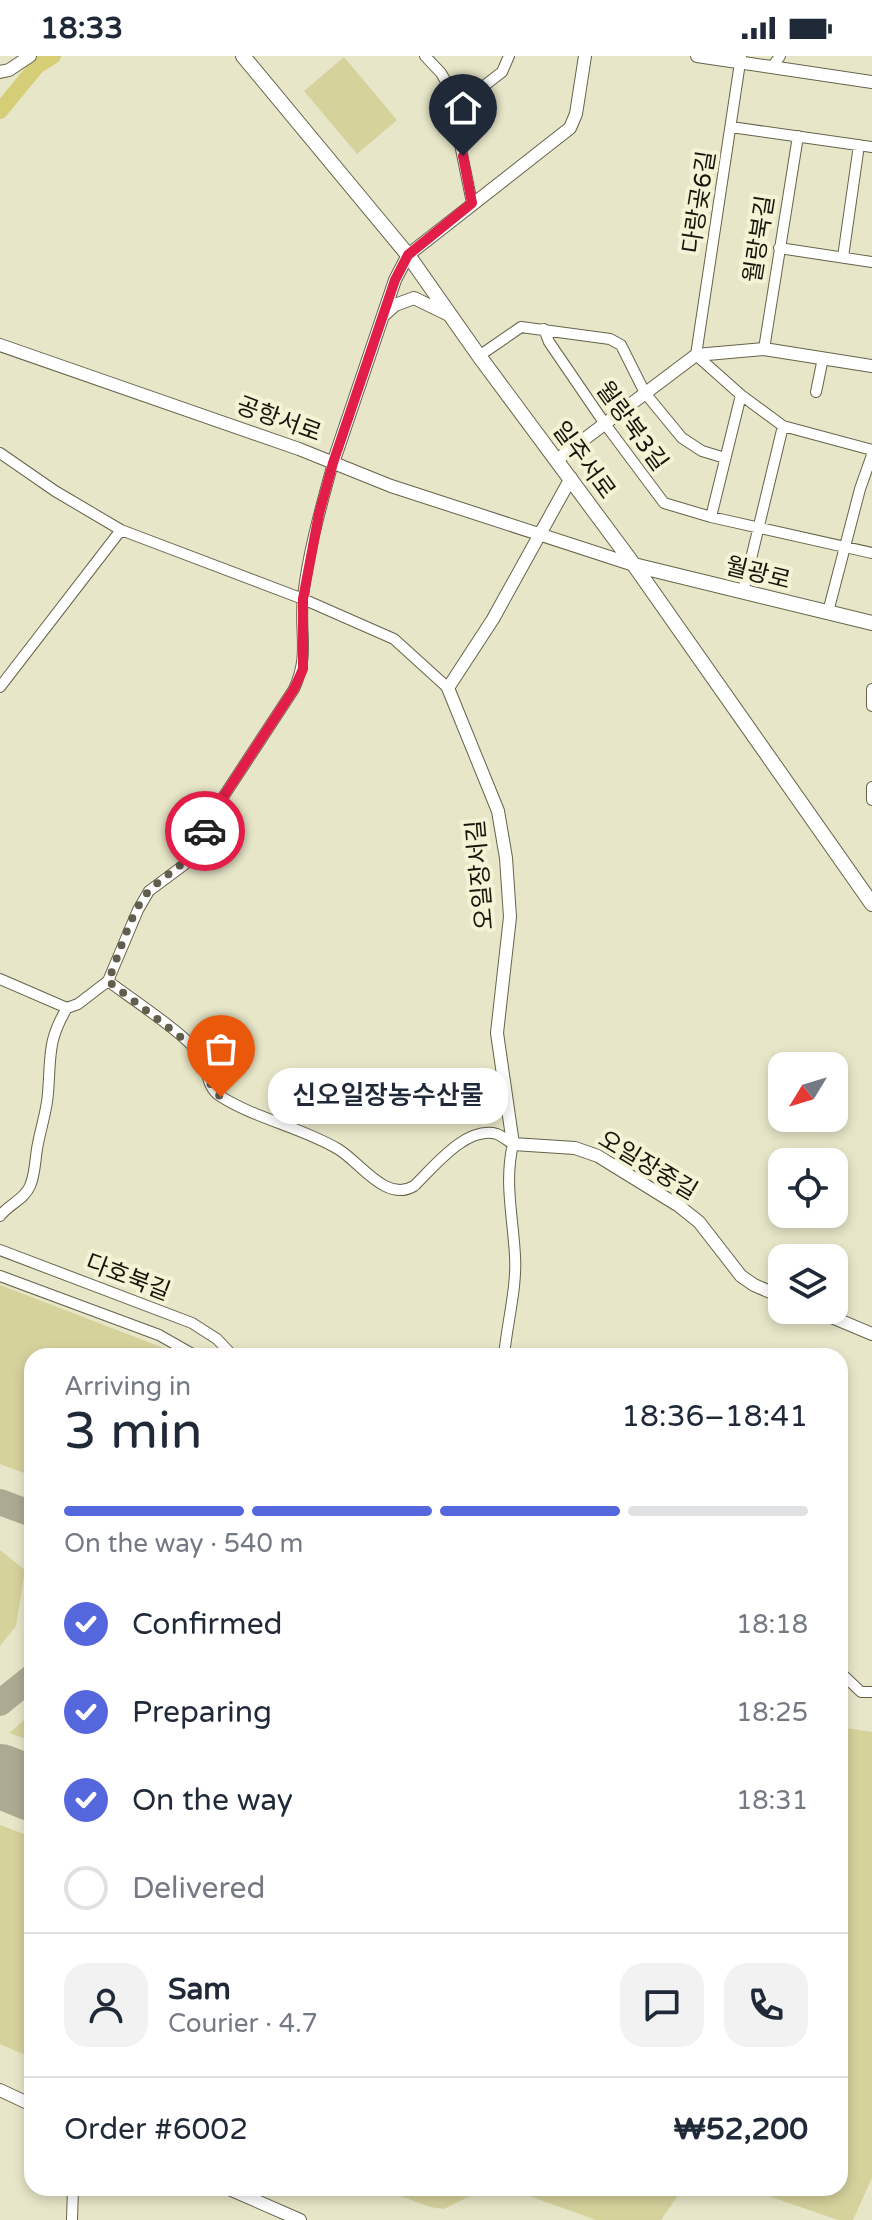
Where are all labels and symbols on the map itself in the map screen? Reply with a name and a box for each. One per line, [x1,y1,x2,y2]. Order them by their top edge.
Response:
pin [429,74,497,156]
street label: 다랑곶6길 [677,149,722,255]
street label: 월랑북길 [738,193,781,285]
street label: 월랑북3길 [589,376,674,477]
street label: 공항서로 [232,391,325,448]
street label: 일주서로 [546,416,621,505]
street label: 월광로 [722,551,794,596]
courier [165,791,245,871]
street label: 오일장서길 [461,819,500,931]
pin [187,1015,255,1097]
north arrow [768,1052,848,1132]
callout: 신오일장농수산물 [269,1069,509,1125]
street label: 오일장중길 [593,1125,703,1206]
street label: 다호북길 [81,1248,174,1307]

